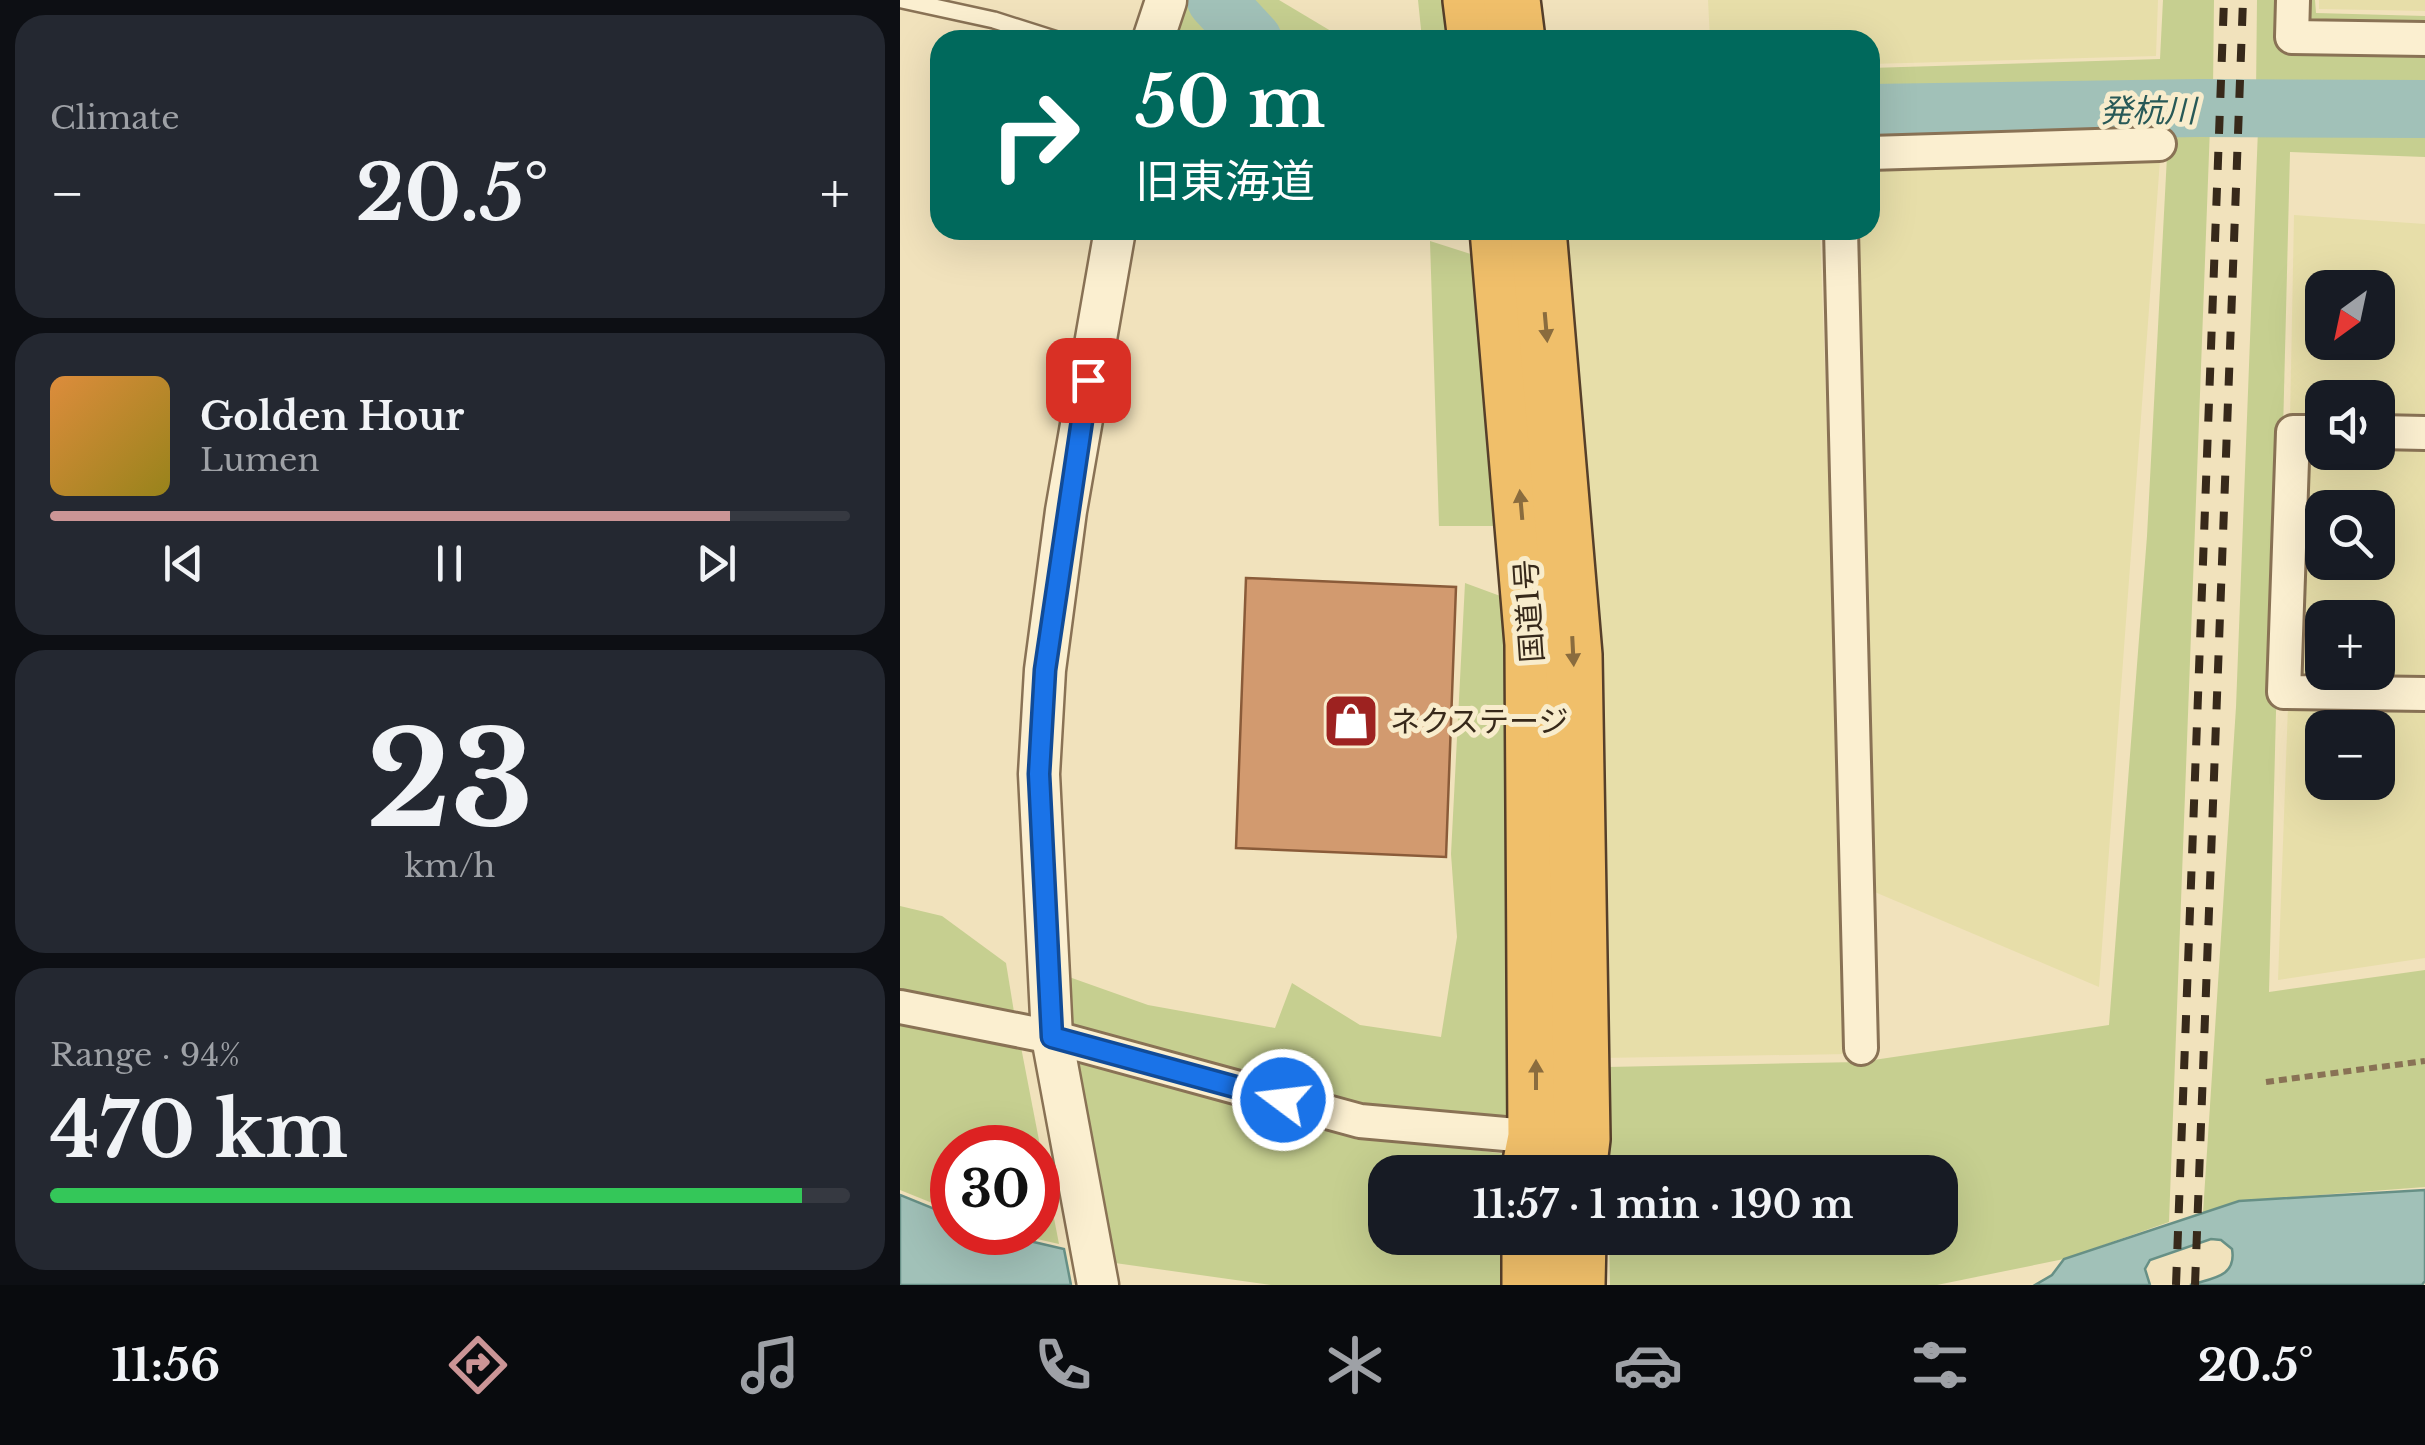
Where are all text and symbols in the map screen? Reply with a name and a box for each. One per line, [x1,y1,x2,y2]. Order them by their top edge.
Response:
text: 50 m [1135,59,1326,146]
icon: right [970,70,1100,200]
water label: 発杭川 [2100,91,2199,131]
text: Climate [50,98,179,138]
text: 20.5° [356,147,549,240]
text: 旧東海道 [1135,153,1315,209]
text: − [50,160,85,228]
text: + [820,160,850,228]
north arrow [2305,270,2395,360]
map controls [2305,270,2395,800]
one-way arrow [1539,312,1555,344]
pin [1046,338,1131,423]
icon: arrive [1061,353,1116,408]
button: sound [2305,380,2395,470]
text: Golden Hour [200,393,464,440]
text: Lumen [200,440,319,480]
one-way arrow [1513,489,1529,521]
button: search [2305,490,2395,580]
icon: previous [156,536,211,591]
icon: pause [422,536,477,591]
icon: next [689,536,744,591]
street label: 国道1号 [1507,558,1551,664]
button: + [2305,600,2395,690]
one-way arrow [1565,636,1581,668]
shop icon: ネクステージ [1321,691,1381,751]
text: 23 [366,700,534,861]
place label: ネクステージ [1390,703,1569,740]
button: − [2305,710,2395,800]
text: km/h [405,846,495,886]
text: Range · 94% [50,1035,241,1075]
position arrow [1231,1048,1335,1152]
one-way arrow [1528,1058,1544,1090]
text: 470 km [50,1084,348,1177]
speed limit sign: 30 [930,1125,1060,1255]
text: 11:57 · 1 min · 190 m [1473,1181,1854,1228]
icon: directions [443,1330,513,1400]
icon: music [735,1330,805,1400]
icon: phone [1028,1330,1098,1400]
icon: climate [1320,1330,1390,1400]
icon: car [1613,1330,1683,1400]
icon: filters [1905,1330,1975,1400]
text: 11:56 [111,1337,220,1393]
text: 20.5° [2198,1337,2314,1393]

